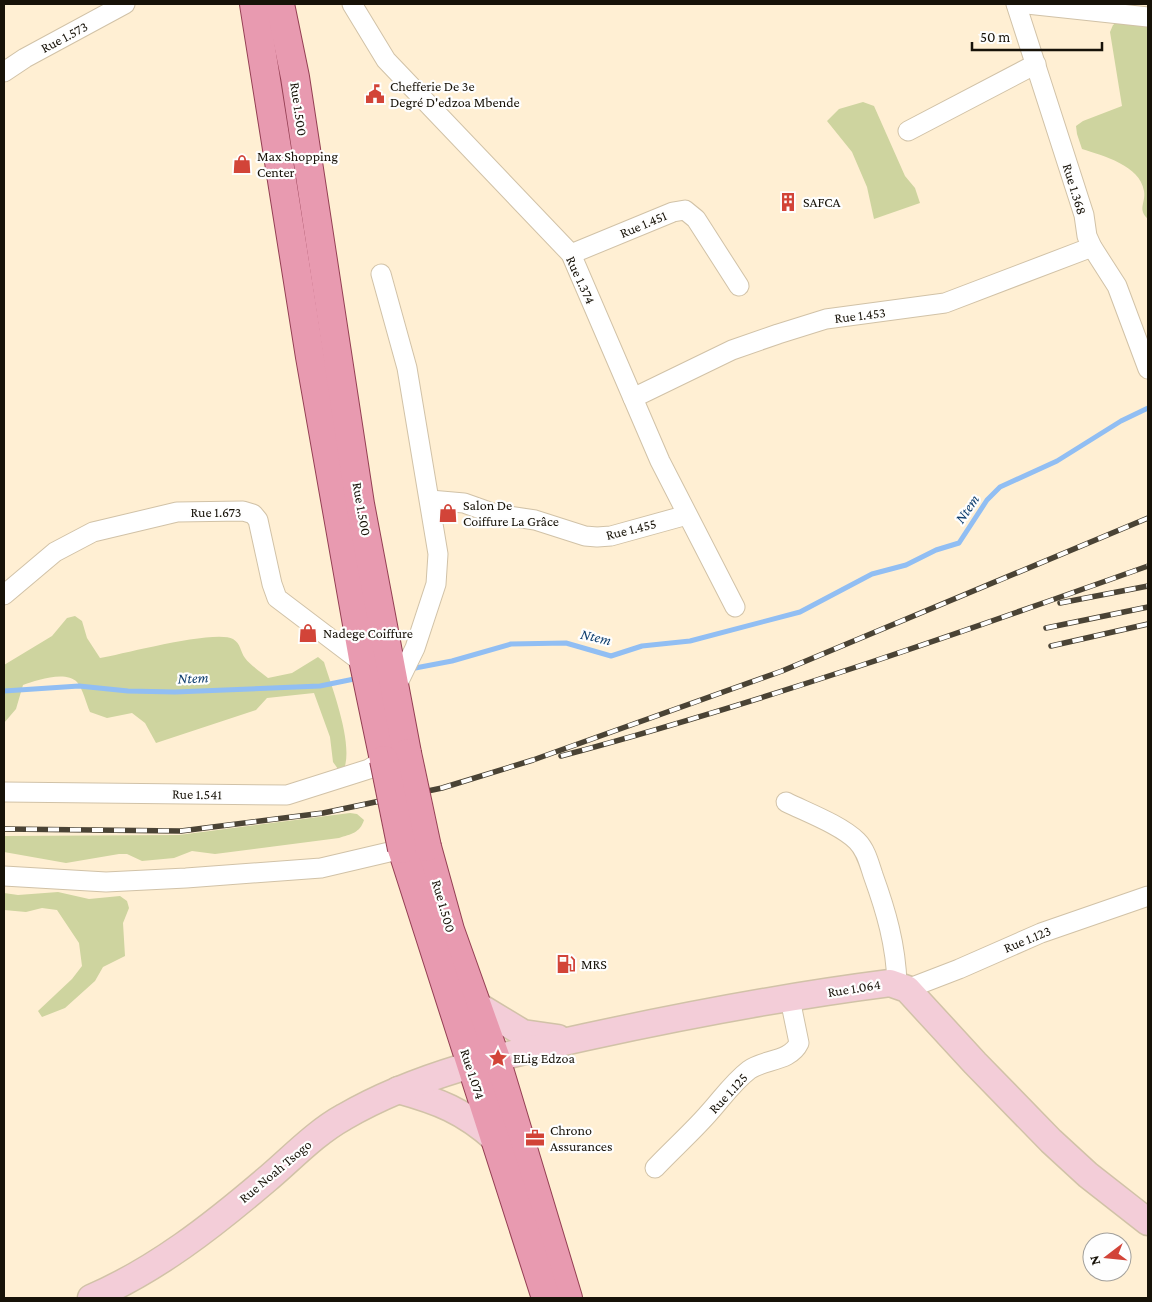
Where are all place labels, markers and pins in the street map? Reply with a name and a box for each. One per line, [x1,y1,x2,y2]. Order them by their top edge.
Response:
place label: Chefferie De 3e Degré D'edzoa Mbende [390,78,520,110]
public building icon: Chefferie De 3e Degré D'edzoa Mbende [364,83,386,105]
place label: Max Shopping Center [257,148,338,180]
shop icon: Max Shopping Center [231,153,253,175]
building icon: SAFCA [777,191,799,213]
place label: SAFCA [803,194,840,210]
place label: Salon De Coiffure La Grâce [463,497,559,529]
shop icon: Salon De Coiffure La Grâce [437,502,459,524]
shop icon: Nadege Coiffure [297,622,319,644]
place label: Nadege Coiffure [323,625,413,641]
fuel station icon: MRS [555,953,577,975]
place label: MRS [581,956,607,972]
place icon: ELig Edzoa [487,1047,509,1069]
place label: ELig Edzoa [513,1050,575,1066]
place label: Chrono Assurances [550,1122,612,1154]
office icon: Chrono Assurances [524,1127,546,1149]

